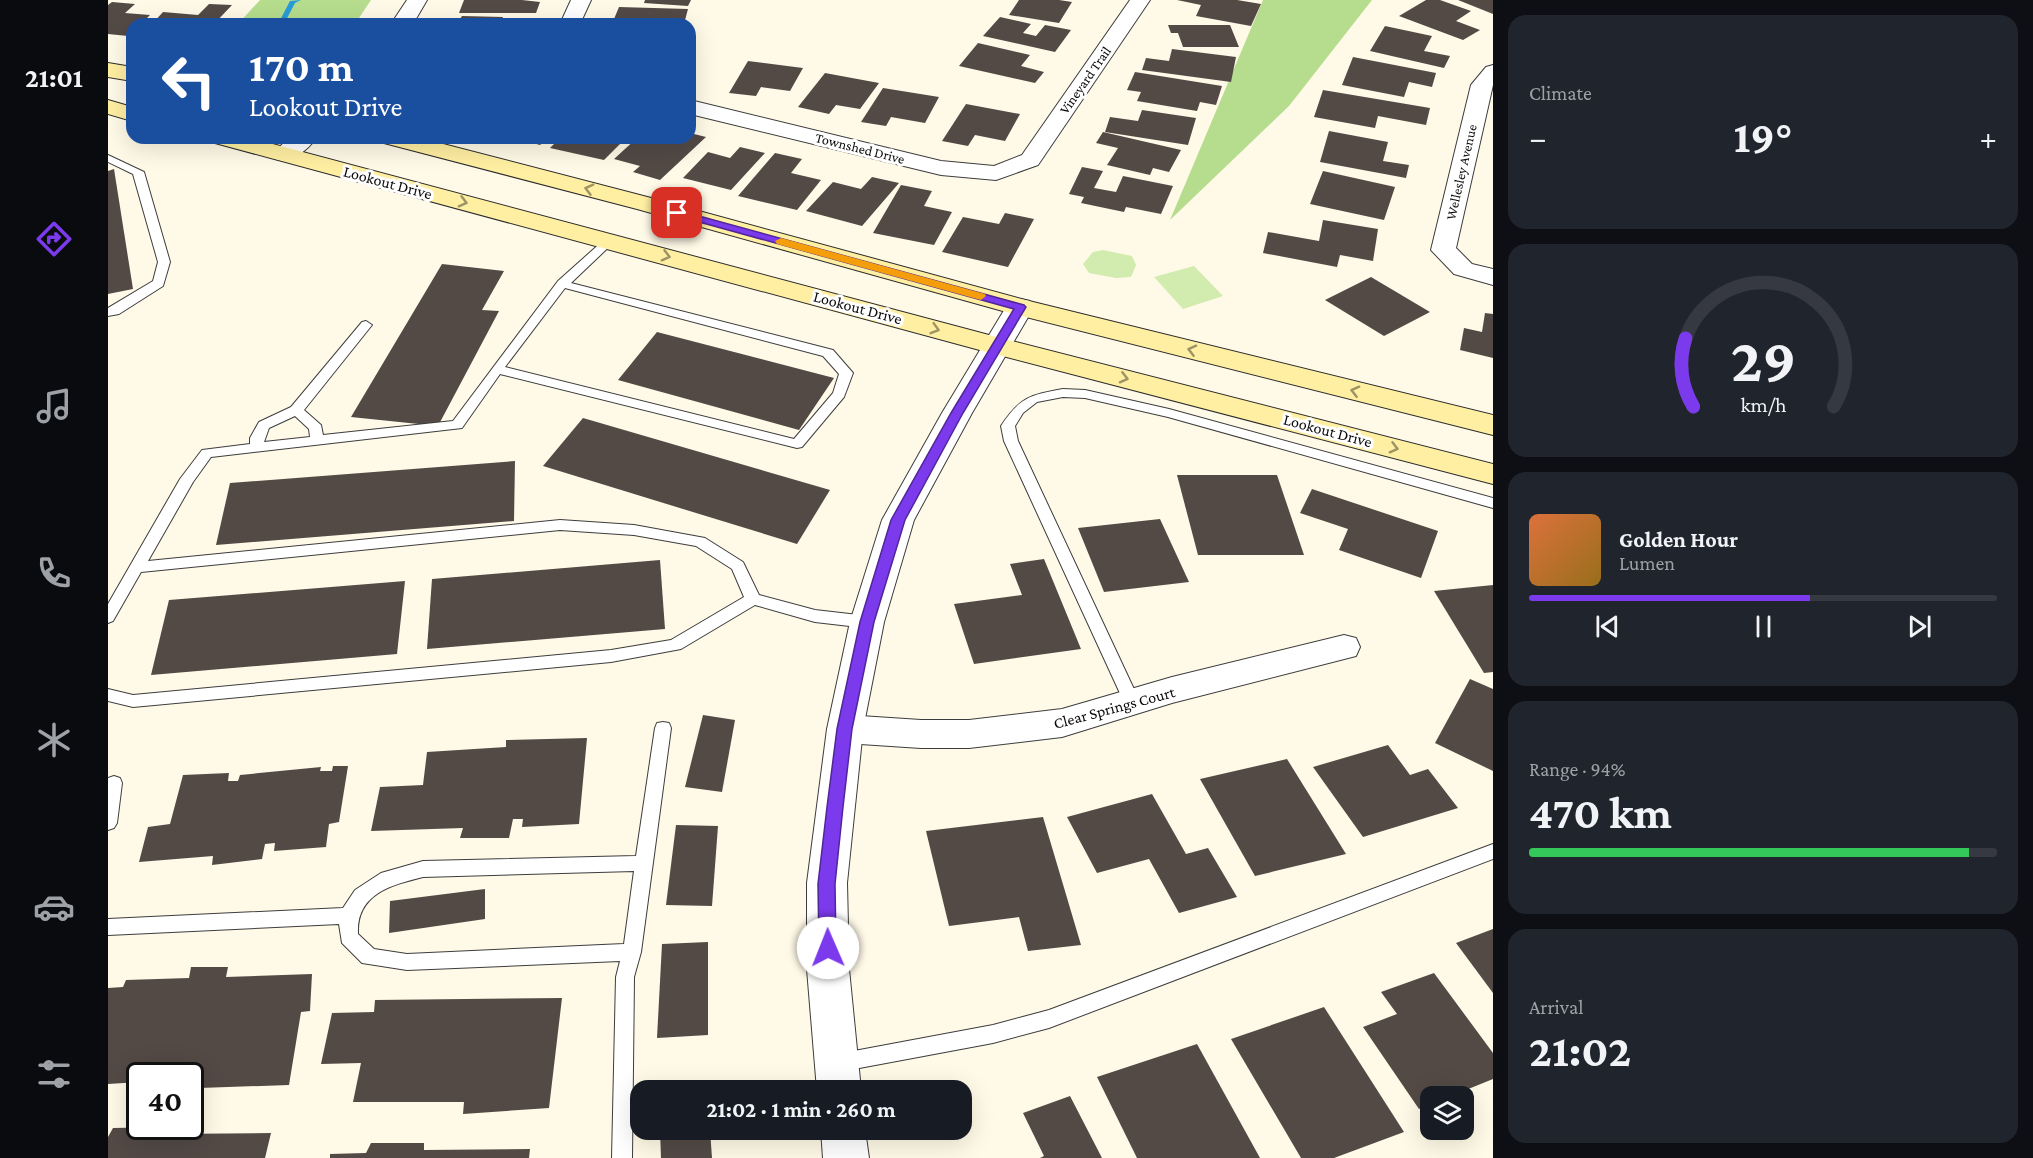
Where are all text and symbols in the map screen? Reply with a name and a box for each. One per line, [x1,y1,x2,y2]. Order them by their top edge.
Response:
icon: left [150,42,228,120]
text: 170 m [249,43,354,90]
street label: Vineyard Trail [1056,43,1114,117]
text: 21:01 [25,63,83,93]
text: Climate [1529,82,1592,104]
text: Lookout Drive [249,92,402,122]
text: 19° [1734,112,1792,162]
text: − [1529,119,1546,156]
text: + [1980,119,1997,156]
street label: Wellesley Avenue [1442,123,1480,221]
street label: Townshed Drive [814,129,906,167]
street label: Lookout Drive [342,163,434,202]
one-way arrow [584,184,594,197]
pin [651,187,702,238]
one-way arrow [457,194,467,207]
icon: arrive [660,196,693,229]
icon: directions [33,218,75,260]
one-way arrow [661,248,671,261]
street label: Lookout Drive [812,288,904,327]
one-way arrow [930,321,940,334]
text: 29 [1730,326,1796,395]
one-way arrow [1187,345,1197,358]
one-way arrow [1118,370,1128,383]
icon: music [33,385,75,427]
one-way arrow [1350,385,1360,398]
text: km/h [1740,394,1787,418]
street label: Lookout Drive [1282,411,1374,450]
one-way arrow [1388,441,1399,453]
text: Golden Hour [1619,527,1738,552]
icon: phone [33,552,75,594]
text: Lumen [1619,552,1675,574]
icon: previous [1591,610,1624,643]
icon: pause [1747,610,1780,643]
icon: next [1903,610,1936,643]
street label: Clear Springs Court [1052,683,1178,733]
icon: climate [33,719,75,761]
text: Range · 94% [1529,758,1626,780]
text: 470 km [1529,788,1672,838]
icon: car [33,886,75,928]
position arrow [796,916,860,980]
text: Arrival [1529,996,1583,1018]
text: 21:02 [1529,1026,1631,1076]
icon: filters [33,1053,75,1095]
speed limit sign: 40 [126,1062,204,1140]
map controls [1420,1086,1474,1140]
button: layers [1420,1086,1474,1140]
text: 21:02 · 1 min · 260 m [706,1097,896,1122]

